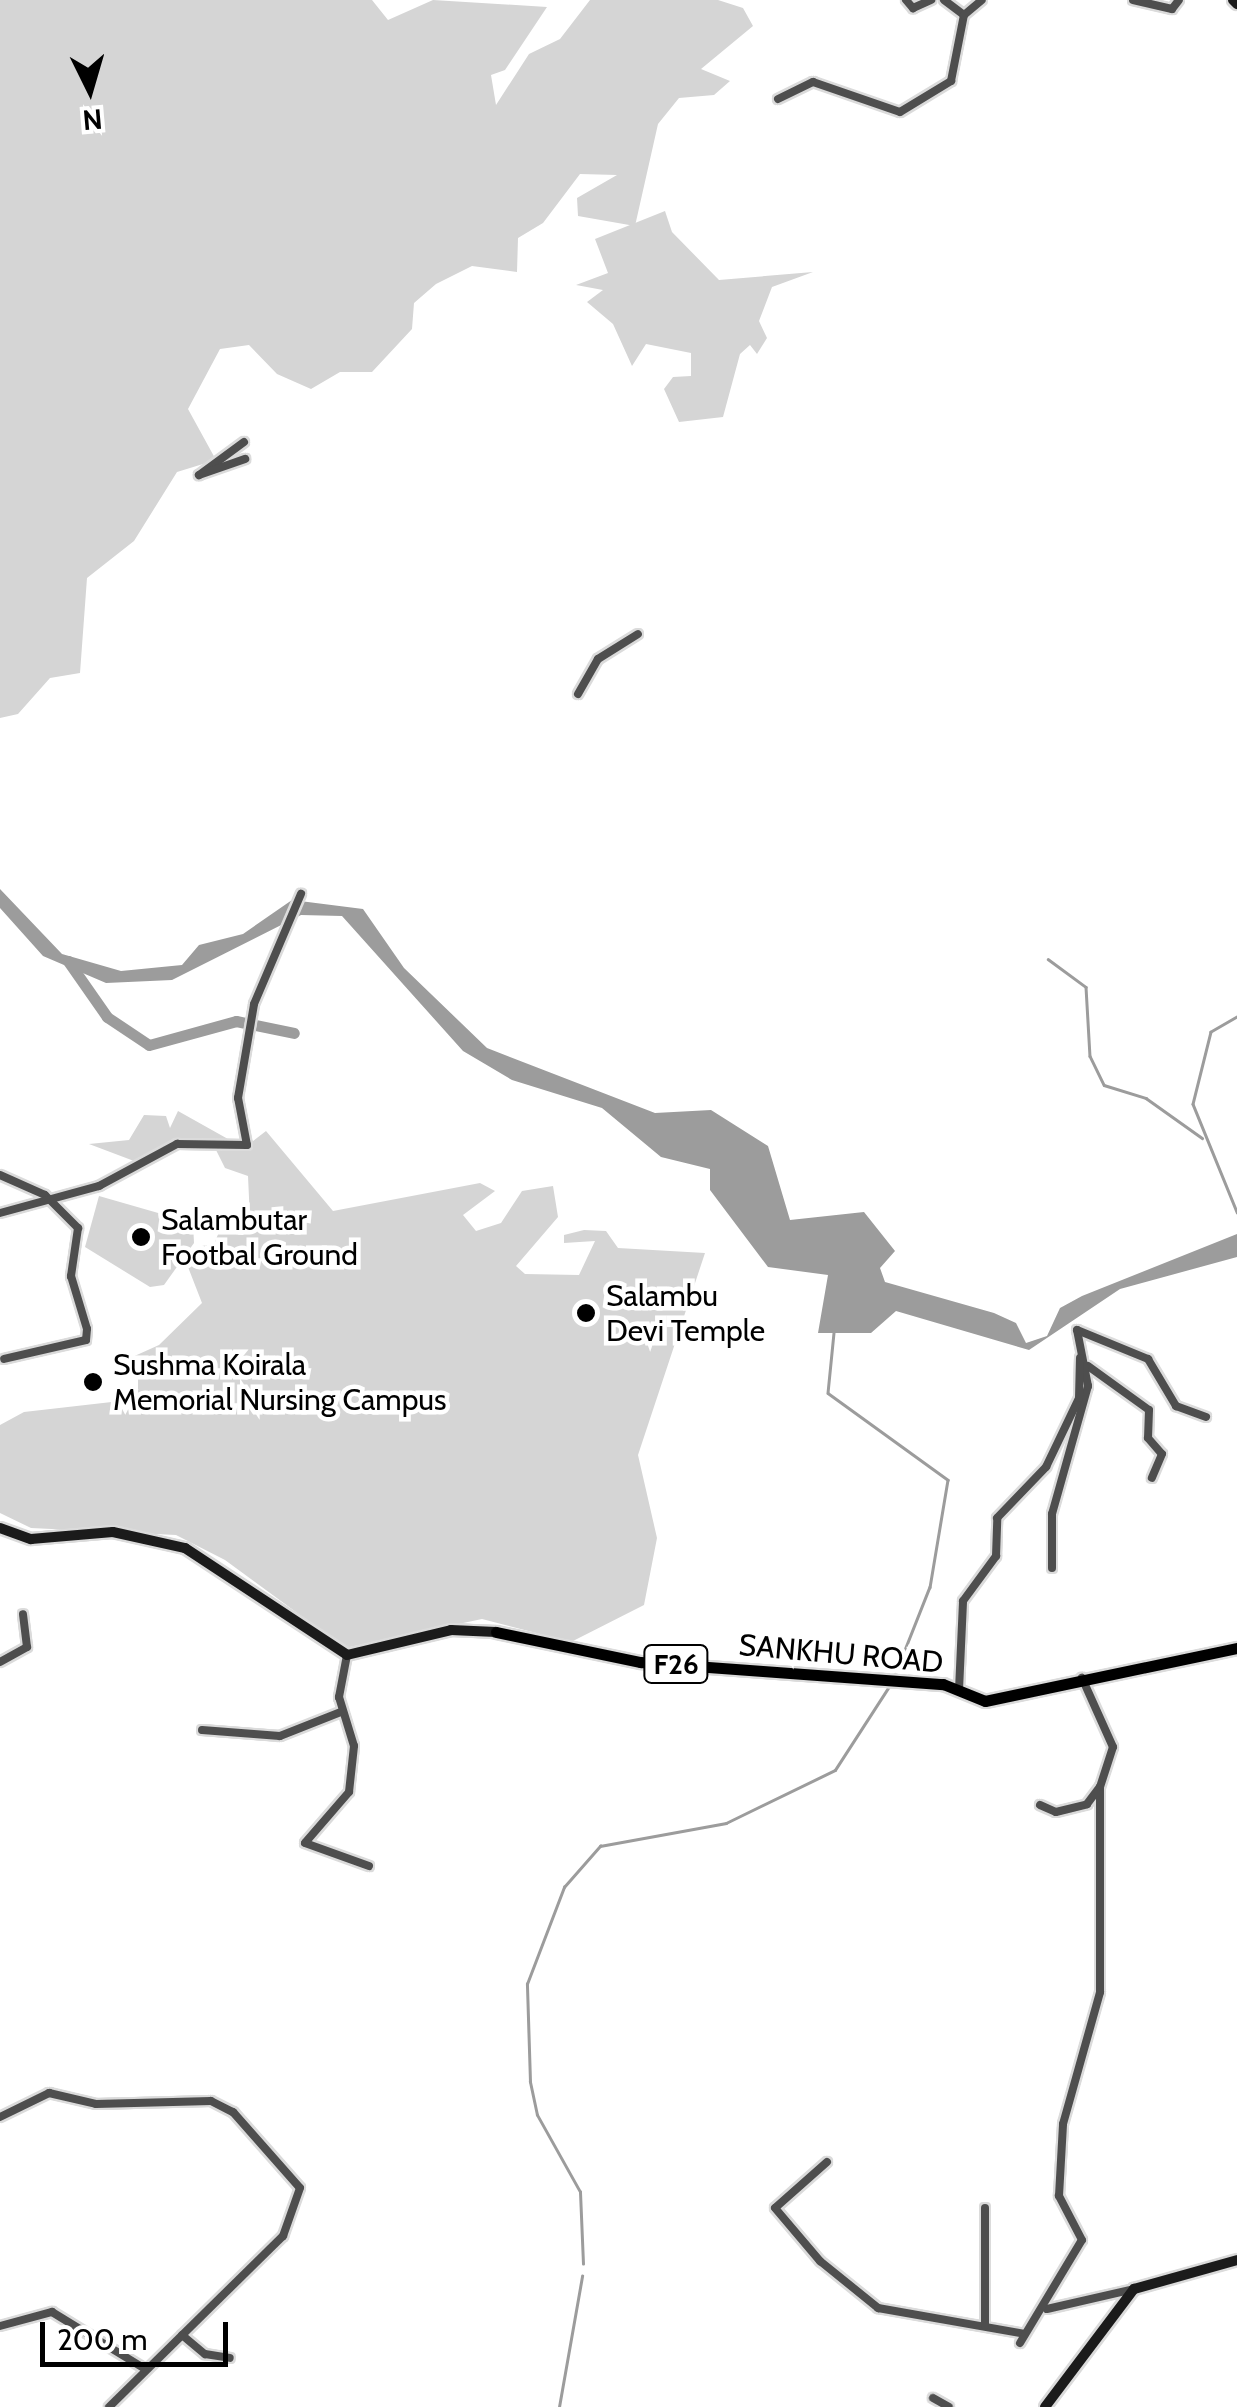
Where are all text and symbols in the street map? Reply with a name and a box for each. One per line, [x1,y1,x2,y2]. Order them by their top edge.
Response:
north arrow [40,40,140,140]
text: N [81,102,104,138]
place label: Salambutar Footbal Ground [161,1202,358,1272]
marker: Salambutar Footbal Ground [130,1226,152,1248]
place label: Salambu Devi Temple [606,1278,765,1348]
marker: Salambu Devi Temple [575,1302,597,1324]
place label: Sushma Koirala Memorial Nursing Campus [113,1347,447,1418]
marker: Sushma Koirala Memorial Nursing Campus [82,1371,104,1393]
street label: SANKHU ROAD [737,1627,945,1681]
road number: F26 [641,1641,711,1687]
scale bar [45,2302,232,2364]
text: 200 m [57,2321,148,2358]

